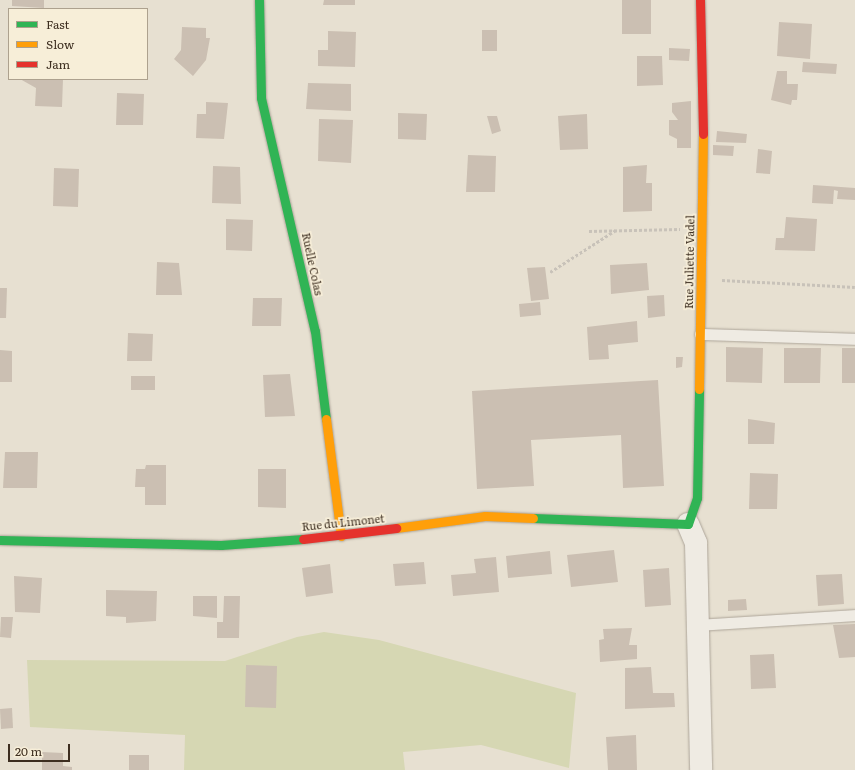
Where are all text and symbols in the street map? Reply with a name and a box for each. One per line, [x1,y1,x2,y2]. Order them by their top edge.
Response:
legend [8,8,148,80]
text: Fast [46,15,69,33]
text: Slow [46,35,74,53]
text: Jam [46,55,70,73]
street label: Rue Juliette Vadel [682,215,696,309]
street label: Ruelle Colas [300,232,326,296]
street label: Rue du Limonet [301,511,385,533]
scale bar [10,736,72,762]
text: 20 m [15,742,42,760]

